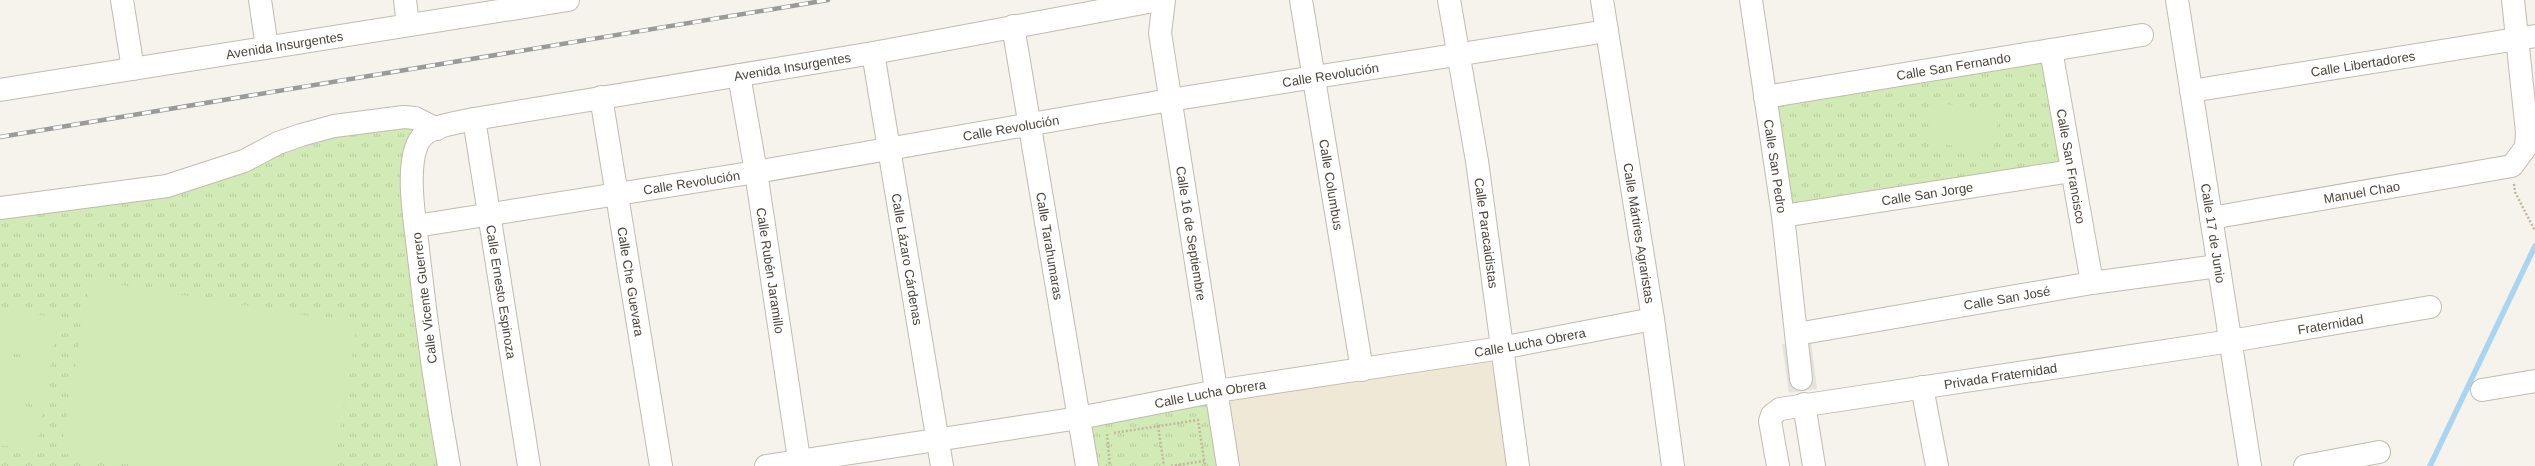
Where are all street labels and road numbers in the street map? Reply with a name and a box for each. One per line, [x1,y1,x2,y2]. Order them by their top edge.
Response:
street label: Avenida Insurgentes [225,29,345,62]
street label: Calle Libertadores [2310,48,2417,80]
street label: Avenida Insurgentes [733,50,852,84]
street label: Calle San Fernando [1895,50,2012,83]
street label: Calle Revolución [1281,60,1380,90]
street label: Calle San Francisco [2053,108,2088,225]
street label: Calle Revolución [962,112,1060,144]
street label: Calle San Pedro [1761,118,1789,214]
street label: Calle Columbus [1316,138,1346,232]
street label: Calle Mártires Agraristas [1620,162,1657,305]
street label: Calle 16 de Septiembre [1173,165,1209,302]
street label: Calle Revolución [642,168,741,198]
street label: Calle Paracaidistas [1471,177,1501,290]
street label: Manuel Chao [2322,178,2401,206]
street label: Calle San Jorge [1880,179,1974,209]
street label: Calle 17 de Junio [2198,182,2228,284]
street label: Calle Tarahumaras [1033,191,1066,301]
street label: Calle Lázaro Cárdenas [889,192,925,327]
street label: Calle Rubén Jaramillo [753,206,787,335]
street label: Calle Ernesto Espinoza [483,224,519,361]
street label: Calle Che Guevara [614,226,647,338]
street label: Calle Vicente Guerrero [409,232,440,364]
street label: Calle San José [1963,283,2051,313]
street label: Fraternidad [2296,312,2365,338]
street label: Calle Lucha Obrera [1473,325,1588,360]
street label: Privada Fraternidad [1943,360,2058,392]
street label: Calle Lucha Obrera [1153,377,1268,411]

